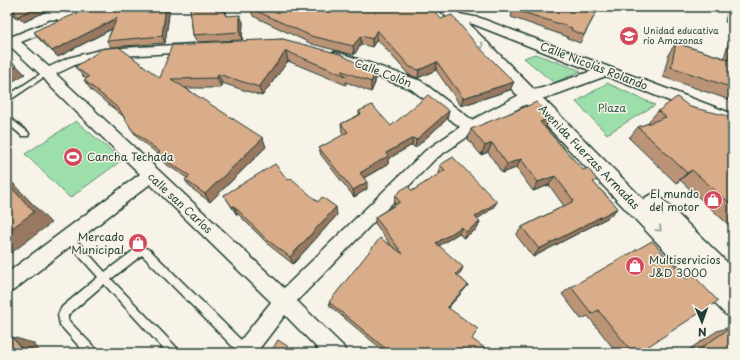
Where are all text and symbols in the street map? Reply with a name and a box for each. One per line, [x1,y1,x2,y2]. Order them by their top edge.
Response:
place label: Unidad educativa rio Amazonas [643,23,719,47]
school or university icon: Unidad educativa rio Amazonas [618,25,640,47]
street label: Calle Nicolás Rolando [538,37,650,94]
one-way arrow [476,41,484,49]
street label: Calle Colón [352,54,414,91]
park label: Plaza [598,99,626,116]
street label: Avenida Fuerzas Armadas [535,101,644,213]
sports icon: Cancha Techada [62,146,84,168]
place label: Cancha Techada [87,148,174,165]
street label: calle san Carlos [144,168,217,237]
place label: El mundo del motor [649,185,700,215]
shop icon: El mundo del motor [702,189,724,211]
one-way arrow [654,224,662,232]
place label: Mercado Municipal [71,228,124,258]
shop icon: Mercado Municipal [127,232,149,254]
place label: Multiservicios J&D 3000 [649,251,721,281]
shop icon: Multiservicios J&D 3000 [624,255,646,277]
north arrow [682,302,722,342]
text: N [697,324,707,341]

